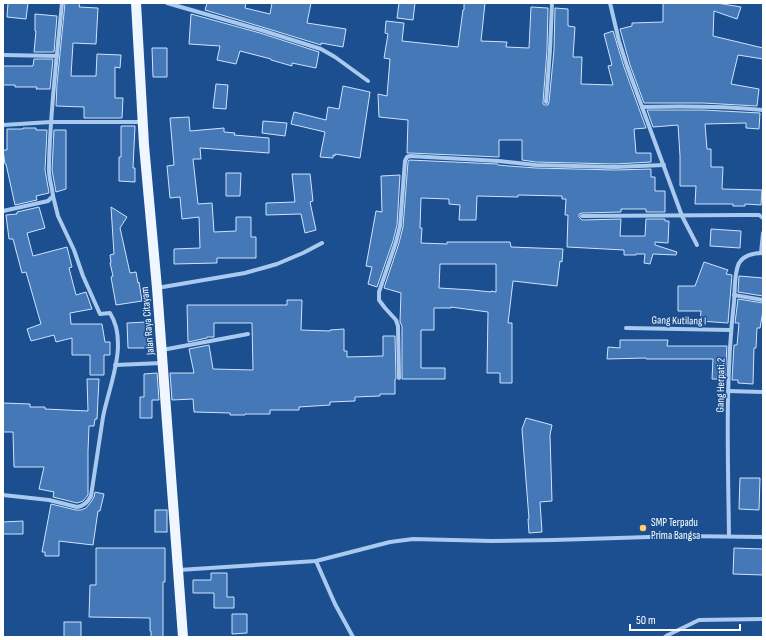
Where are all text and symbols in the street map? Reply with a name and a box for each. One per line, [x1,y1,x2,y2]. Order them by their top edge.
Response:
street label: Jalan Raya Citayam [138,286,157,357]
street label: Gang Kutilang I [652,314,706,327]
street label: Gang Herpati.2 [714,357,727,413]
place label: SMP Terpadu Prima Bangsa [651,516,700,542]
marker: SMP Terpadu Prima Bangsa [638,523,648,533]
scale bar [630,606,740,632]
text: 50 m [636,613,656,628]

